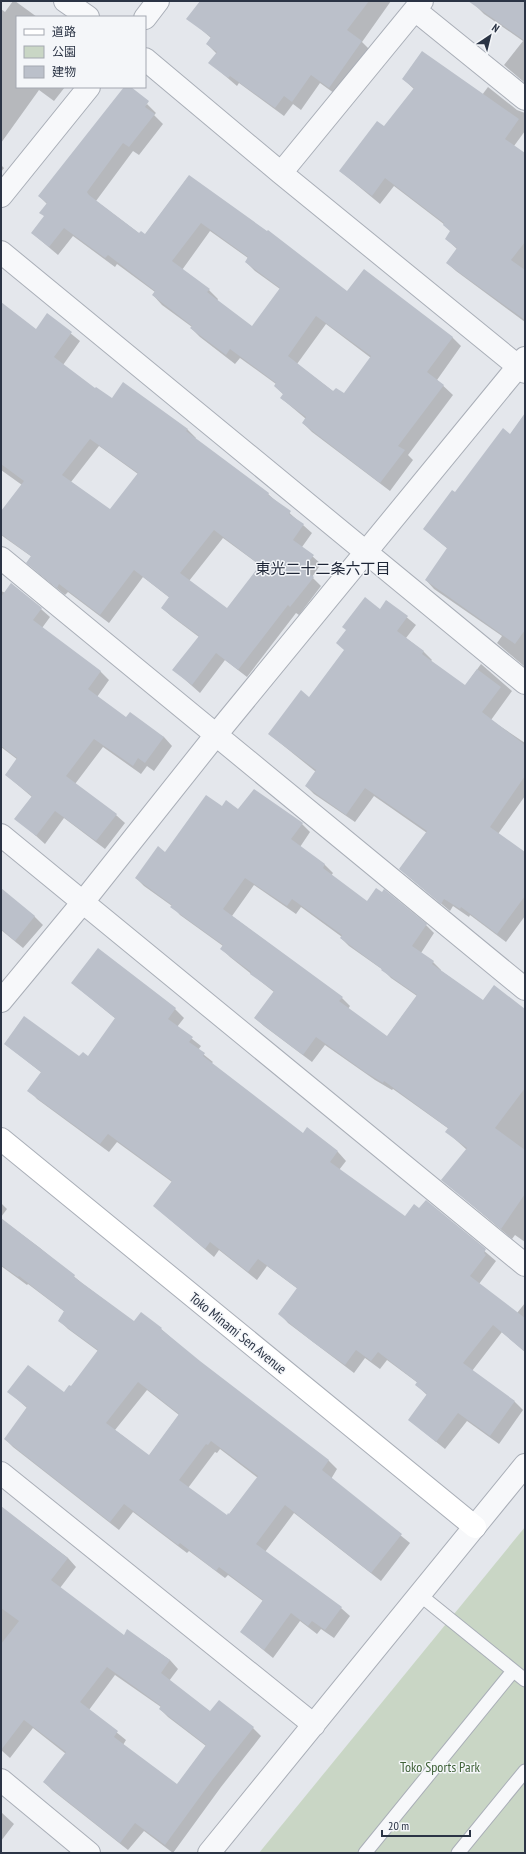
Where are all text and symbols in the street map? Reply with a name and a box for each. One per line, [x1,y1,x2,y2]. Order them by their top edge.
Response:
legend [16,16,146,88]
north arrow [470,16,510,56]
text: N [489,20,502,35]
text: 道路 [52,24,76,39]
text: 公園 [52,44,76,59]
text: 建物 [52,64,76,79]
district label: 東光二十二条六丁目 [255,559,391,578]
street label: Toko Minami Sen Avenue [186,1288,290,1378]
park label: Toko Sports Park [400,1758,480,1776]
scale bar [382,1812,470,1838]
text: 20 m [388,1818,409,1833]

